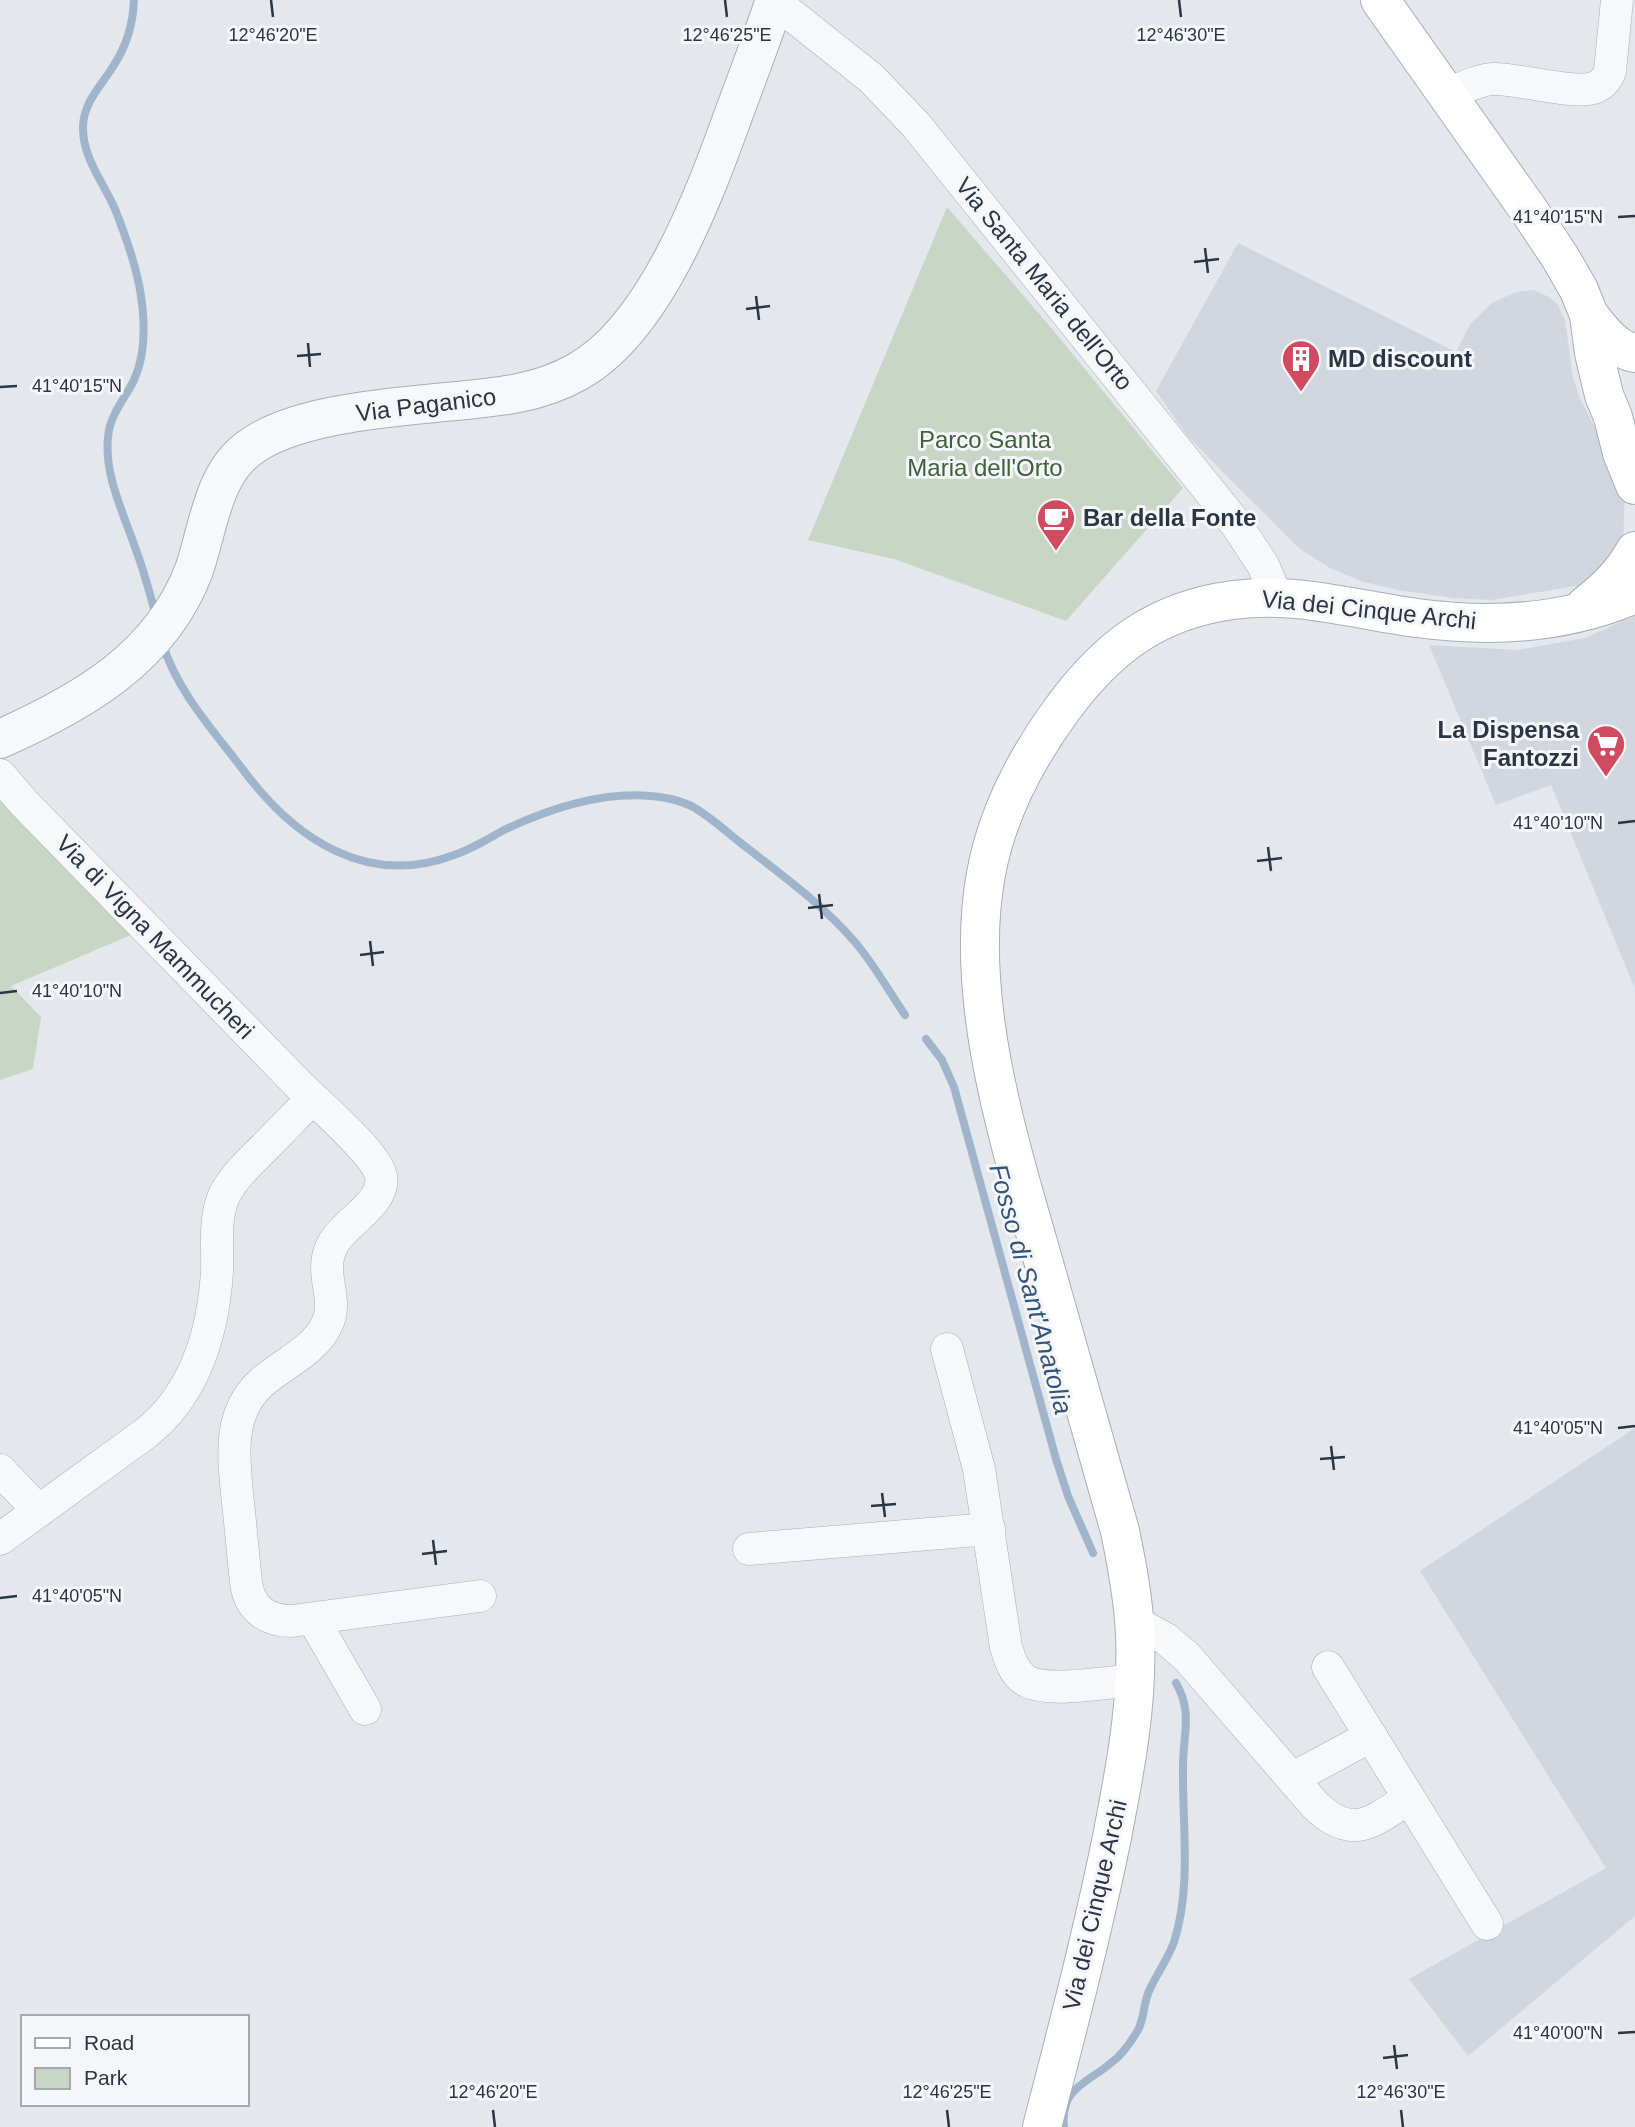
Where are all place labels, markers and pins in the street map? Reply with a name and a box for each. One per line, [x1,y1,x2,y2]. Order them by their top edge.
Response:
building icon: MD discount [1280,338,1322,393]
place label: MD discount [1328,345,1472,372]
cafe icon: Bar della Fonte [1035,497,1077,552]
place label: Bar della Fonte [1083,504,1256,531]
place label: La Dispensa Fantozzi [1438,716,1580,771]
supermarket icon: La Dispensa Fantozzi [1585,723,1627,778]

